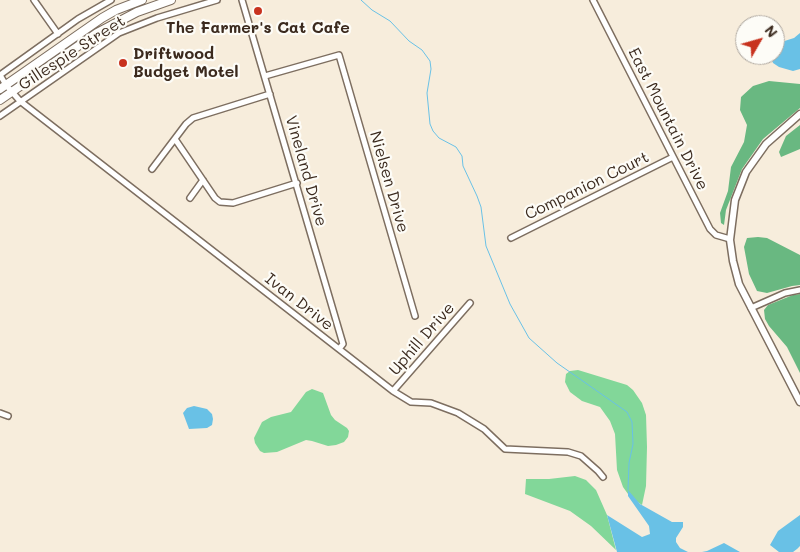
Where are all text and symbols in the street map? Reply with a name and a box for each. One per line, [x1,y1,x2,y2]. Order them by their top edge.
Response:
marker: The Farmer's Cat Cafe [252,5,264,17]
street label: Gillespie Street [15,11,129,95]
north arrow [735,15,785,65]
place label: The Farmer's Cat Cafe [166,18,350,38]
text: N [761,21,782,41]
place label: Driftwood Budget Motel [133,44,239,82]
street label: East Mountain Drive [624,45,712,193]
marker: Driftwood Budget Motel [117,57,129,69]
street label: Vineland Drive [281,113,331,229]
street label: Nielsen Drive [365,129,413,235]
street label: Companion Court [522,148,652,224]
street label: Ivan Drive [261,269,337,335]
street label: Uphill Drive [385,299,459,379]

